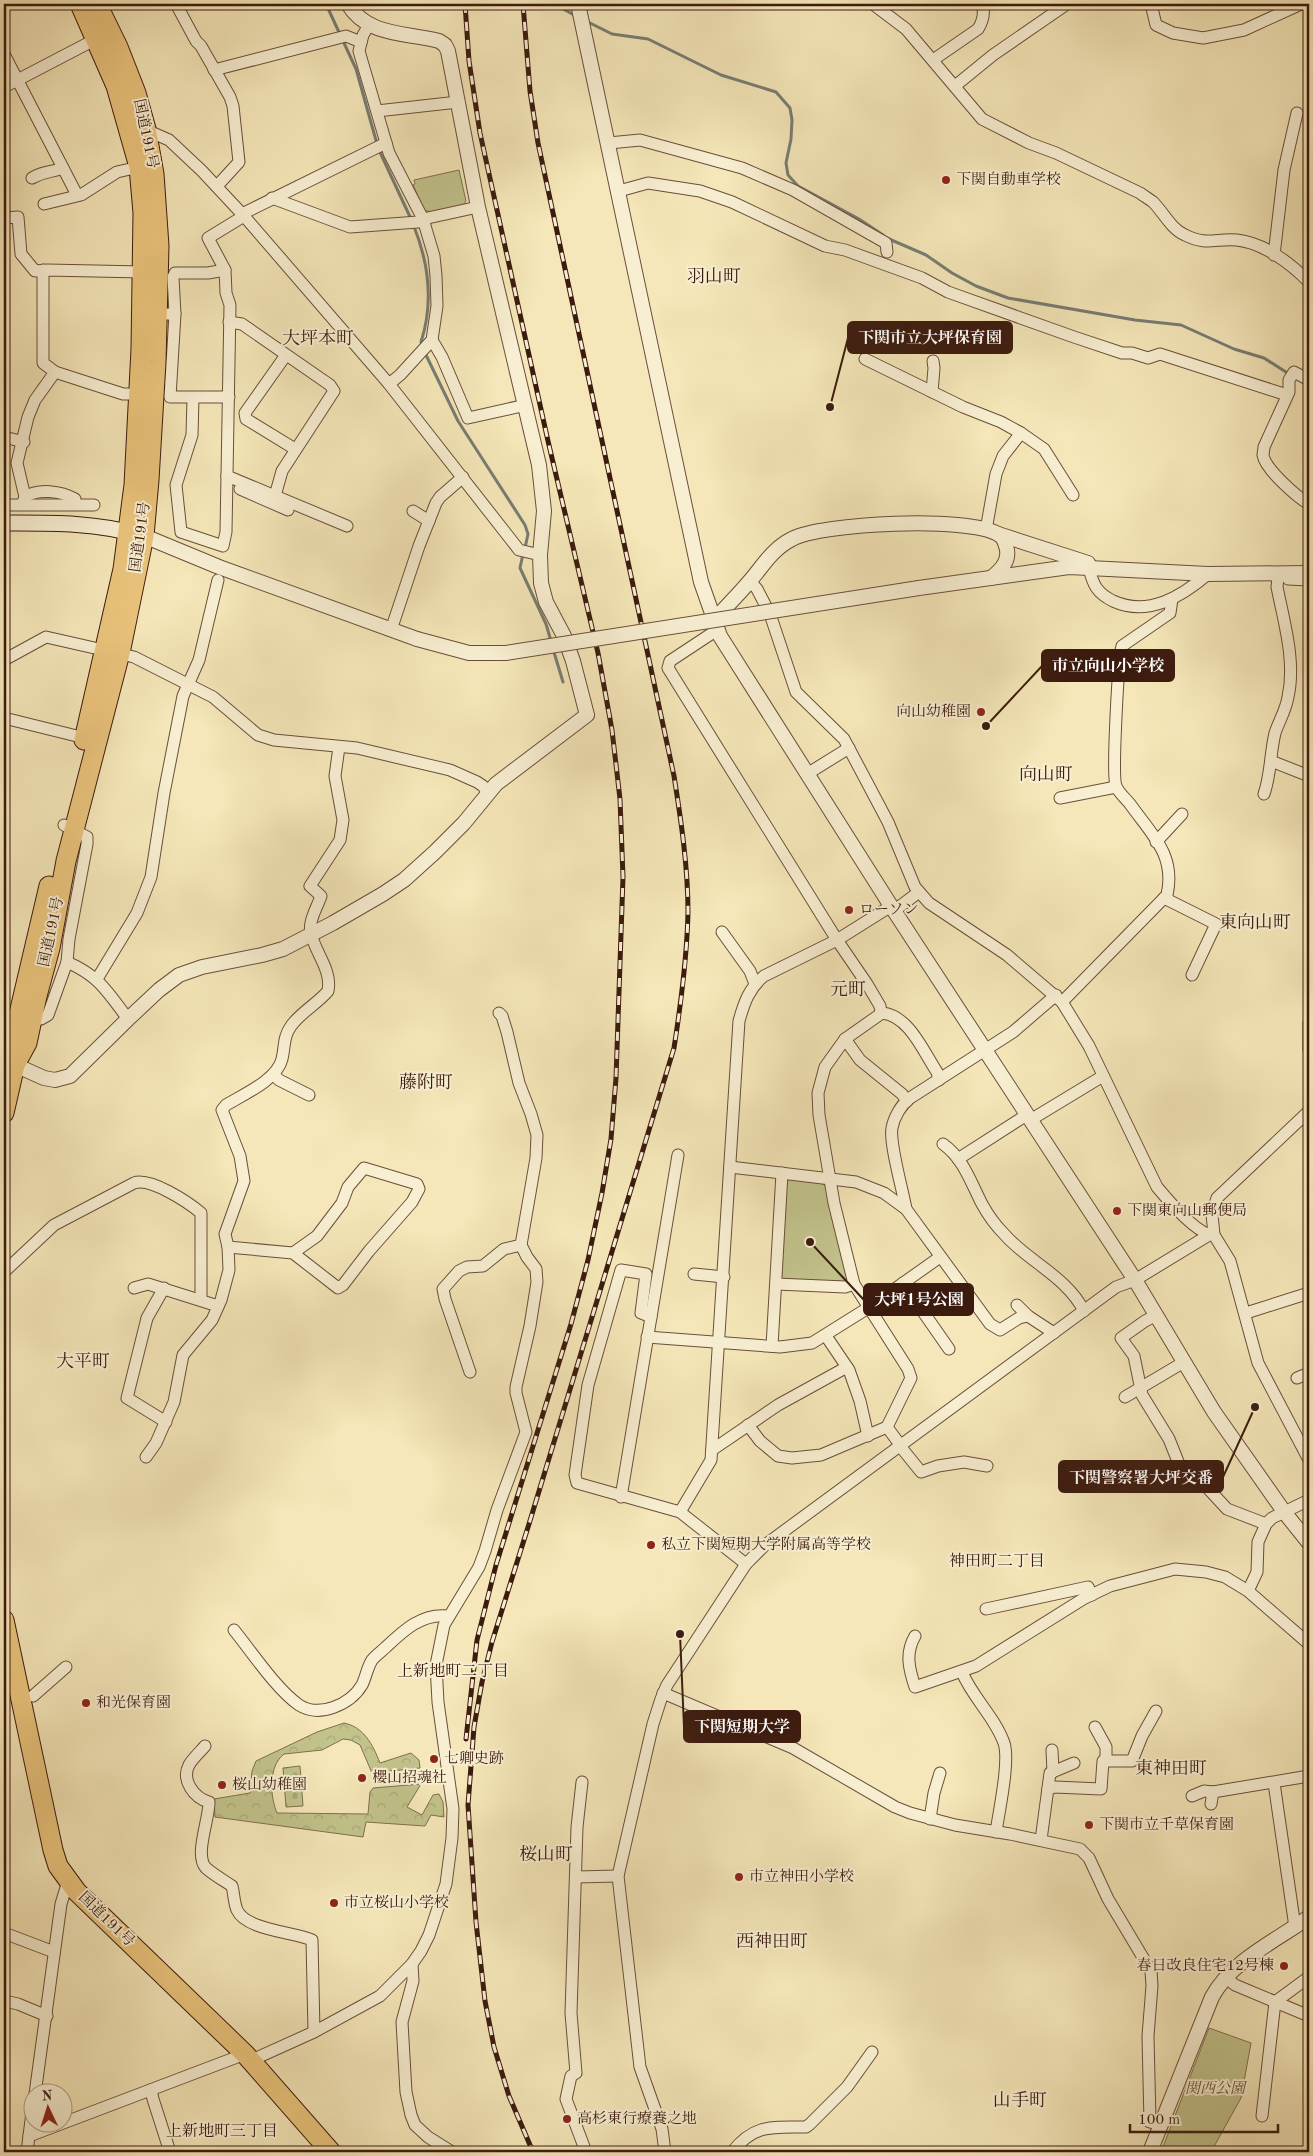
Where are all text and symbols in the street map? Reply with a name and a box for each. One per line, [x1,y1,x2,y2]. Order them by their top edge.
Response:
street label: 国道191号 [130,97,162,170]
place label: 下関自動車学校 [956,171,1061,188]
marker: 下関自動車学校 [940,174,952,186]
district label: 羽山町 [687,267,741,286]
callout: 下関市立大坪保育園 [848,322,1012,353]
district label: 大坪本町 [282,328,354,348]
text: 下関市立大坪保育園 [858,329,1002,347]
street label: 国道191号 [127,500,153,573]
callout: 市立向山小学校 [1042,650,1174,681]
text: 市立向山小学校 [1052,657,1165,675]
place label: 向山幼稚園 [896,703,971,720]
marker: 向山幼稚園 [975,706,987,718]
district label: 向山町 [1019,764,1073,784]
street label: 国道191号 [35,895,67,968]
place label: ローソン [859,903,918,918]
marker: ローソン [843,904,855,916]
district label: 東向山町 [1219,912,1291,932]
district label: 元町 [830,980,866,999]
district label: 藤附町 [399,1072,453,1092]
place label: 下関東向山郵便局 [1127,1202,1247,1219]
marker: 下関東向山郵便局 [1111,1205,1123,1217]
callout: 大坪1号公園 [864,1284,973,1315]
text: 大坪1号公園 [874,1291,964,1309]
district label: 大平町 [56,1351,110,1371]
callout: 下関警察署大坪交番 [1059,1461,1223,1492]
text: 下関警察署大坪交番 [1069,1469,1213,1487]
place label: 私立下関短期大学附属高等学校 [661,1536,871,1553]
marker: 私立下関短期大学附属高等学校 [645,1539,657,1551]
district label: 神田町二丁目 [949,1552,1045,1570]
district label: 上新地町二丁目 [397,1662,509,1680]
place label: 和光保育園 [96,1694,171,1711]
marker: 和光保育園 [80,1697,92,1709]
callout: 下関短期大学 [684,1711,800,1742]
text: 下関短期大学 [694,1718,790,1736]
place label: 七卿史跡 [444,1750,504,1767]
marker: 七卿史跡 [428,1753,440,1765]
district label: 東神田町 [1135,1758,1207,1778]
place label: 櫻山招魂社 [372,1769,447,1786]
marker: 櫻山招魂社 [356,1772,368,1784]
place label: 桜山幼稚園 [232,1776,307,1793]
marker: 桜山幼稚園 [216,1779,228,1791]
place label: 下関市立千草保育園 [1099,1816,1234,1833]
marker: 下関市立千草保育園 [1083,1819,1095,1831]
district label: 桜山町 [519,1844,573,1864]
place label: 市立神田小学校 [749,1868,854,1885]
marker: 市立神田小学校 [733,1871,745,1883]
street label: 国道191号 [75,1888,138,1950]
place label: 市立桜山小学校 [344,1894,449,1911]
marker: 市立桜山小学校 [328,1897,340,1909]
district label: 西神田町 [736,1931,808,1951]
place label: 春日改良住宅12号棟 [1137,1957,1274,1974]
marker: 春日改良住宅12号棟 [1278,1960,1290,1972]
park label: 関西公園 [1185,2080,1248,2097]
north arrow [22,2084,72,2134]
text: N [41,2089,53,2103]
district label: 山手町 [993,2090,1047,2110]
scale bar [1130,2101,1278,2133]
place label: 高杉東行療養之地 [577,2110,697,2127]
marker: 高杉東行療養之地 [561,2113,573,2125]
text: 100 m [1138,2113,1180,2128]
district label: 上新地町三丁目 [166,2122,278,2140]

